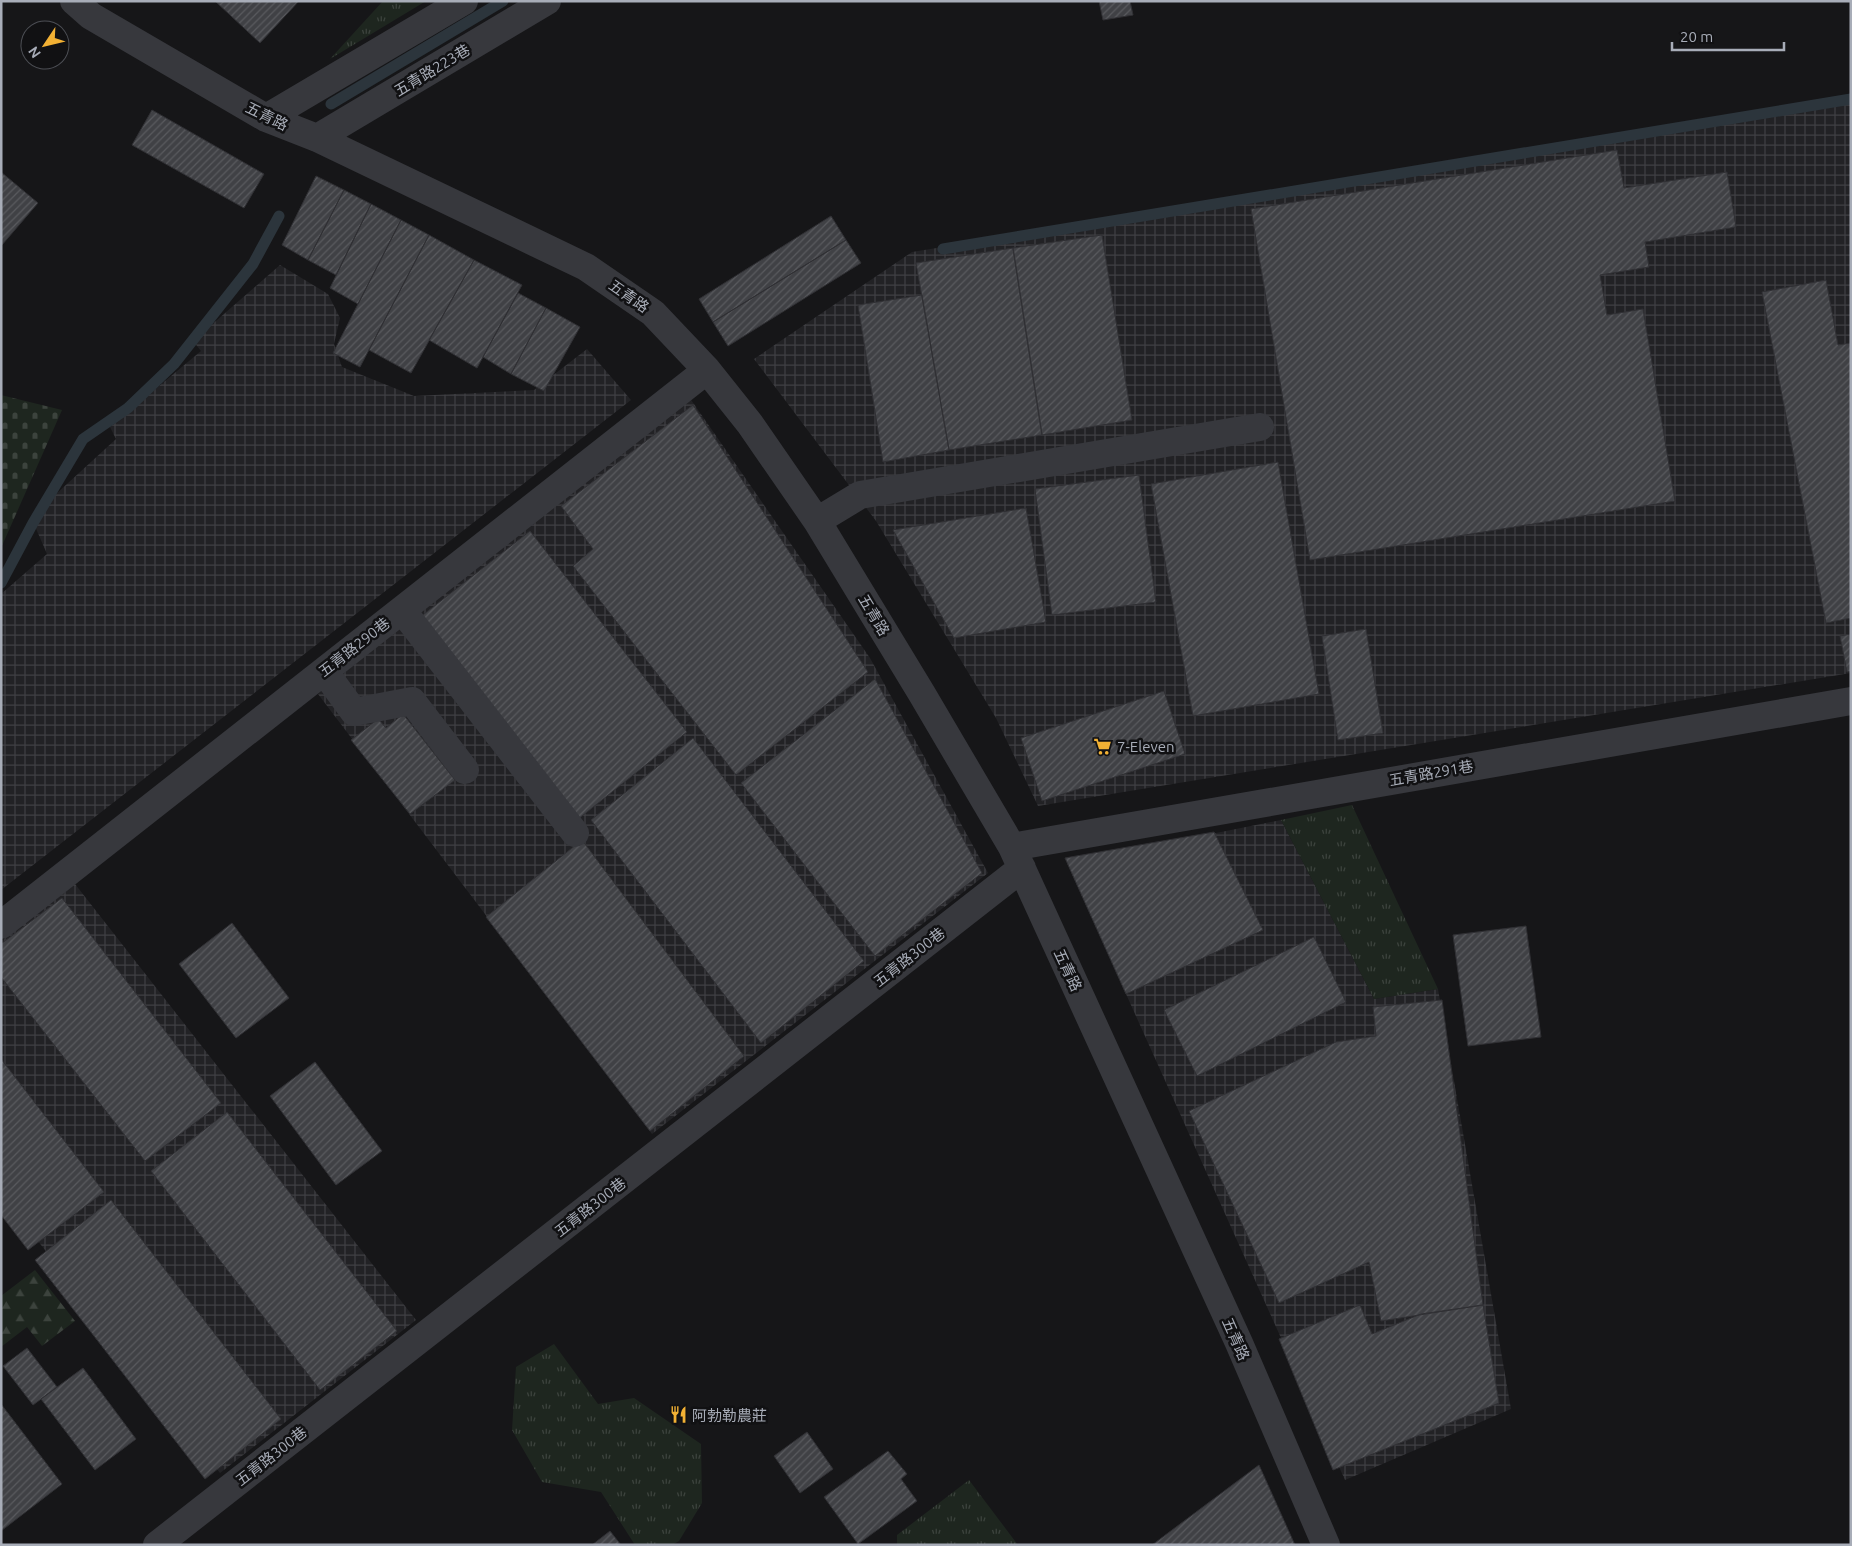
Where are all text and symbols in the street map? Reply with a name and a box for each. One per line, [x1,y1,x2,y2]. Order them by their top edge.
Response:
north arrow [20,20,70,70]
scale bar [1672,20,1784,52]
text: 20 m [1680,28,1713,45]
street label: 五青路223巷 [391,41,473,99]
text: N [25,44,44,61]
street label: 五青路 [243,98,291,134]
street label: 五青路 [606,276,652,316]
street label: 五青路 [855,591,893,639]
street label: 五青路290巷 [315,614,393,680]
supermarket icon: 7-Eleven [1093,736,1113,756]
place label: 7-Eleven [1117,738,1175,755]
street label: 五青路291巷 [1387,757,1475,789]
street label: 五青路300巷 [870,924,948,990]
street label: 五青路 [1051,946,1085,994]
street label: 五青路300巷 [551,1174,629,1240]
street label: 五青路 [1219,1315,1253,1363]
restaurant icon: 阿勃勒農莊 [668,1405,688,1425]
place label: 阿勃勒農莊 [692,1407,767,1424]
street label: 五青路300巷 [232,1423,310,1489]

